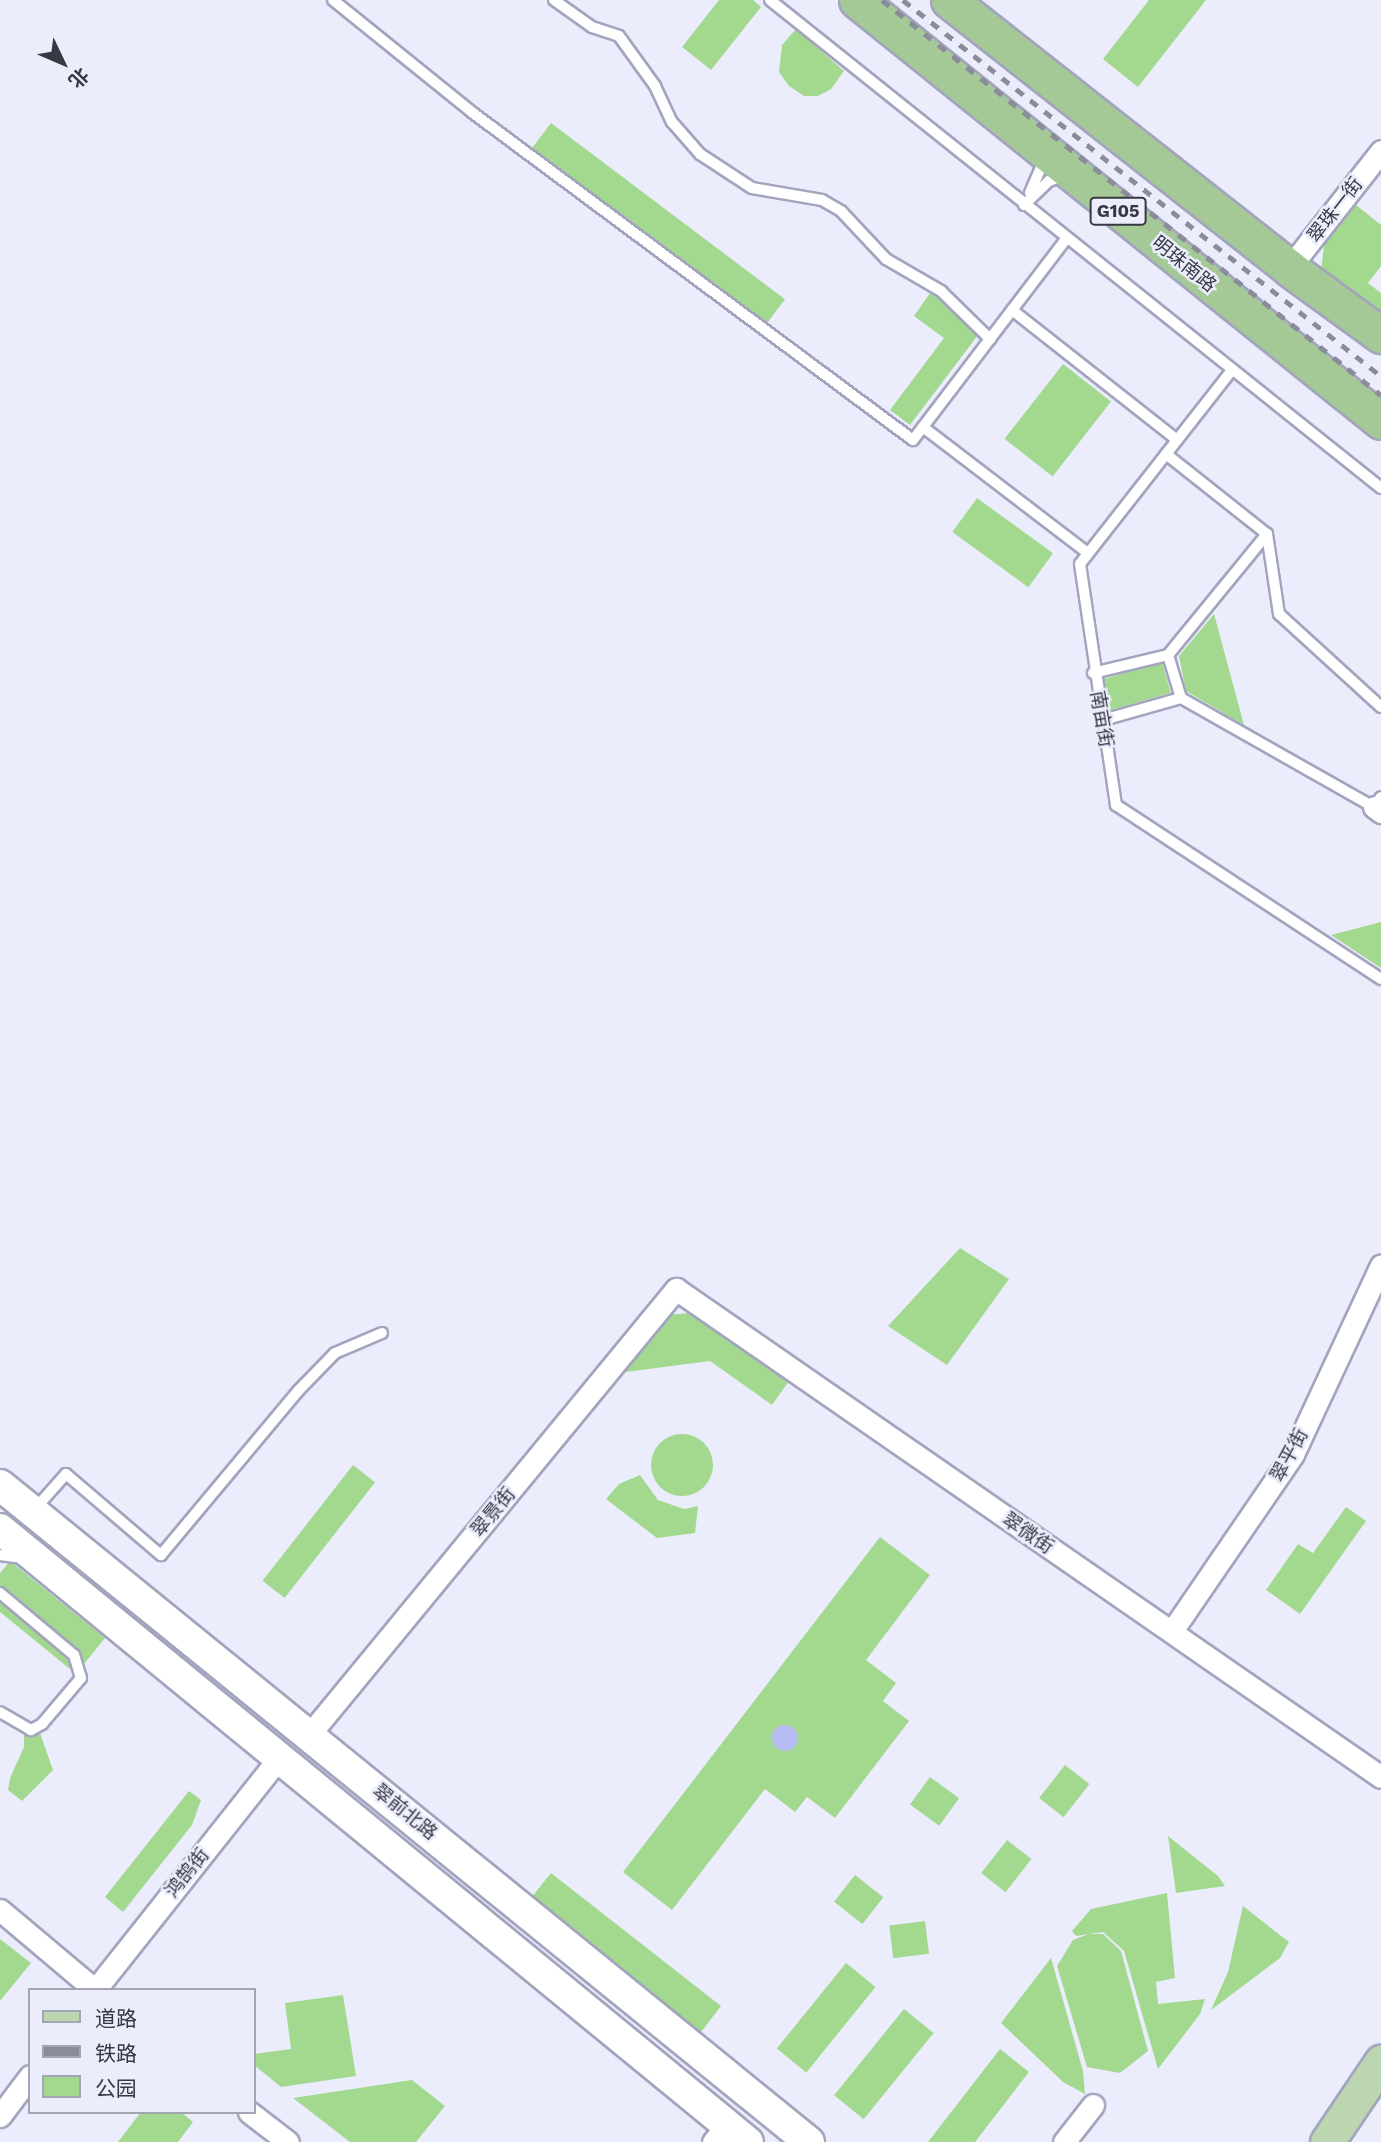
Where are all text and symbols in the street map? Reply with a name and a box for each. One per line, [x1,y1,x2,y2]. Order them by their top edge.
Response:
north arrow [28,28,98,98]
text: 北 [64,63,93,93]
street label: 翠珠一街 [1303,173,1367,247]
road number: G105 [1088,196,1148,226]
street label: 明珠南路 [1147,231,1221,297]
street label: 南亩街 [1086,689,1118,749]
street label: 翠平街 [1266,1424,1312,1486]
street label: 翠景街 [466,1483,520,1541]
street label: 翠微街 [998,1508,1058,1558]
street label: 翠前北路 [368,1779,442,1845]
street label: 鸿鹄街 [160,1844,214,1902]
legend [28,1988,256,2114]
text: 道路 [95,2006,137,2031]
text: 铁路 [95,2041,137,2066]
text: 公园 [95,2076,137,2101]

